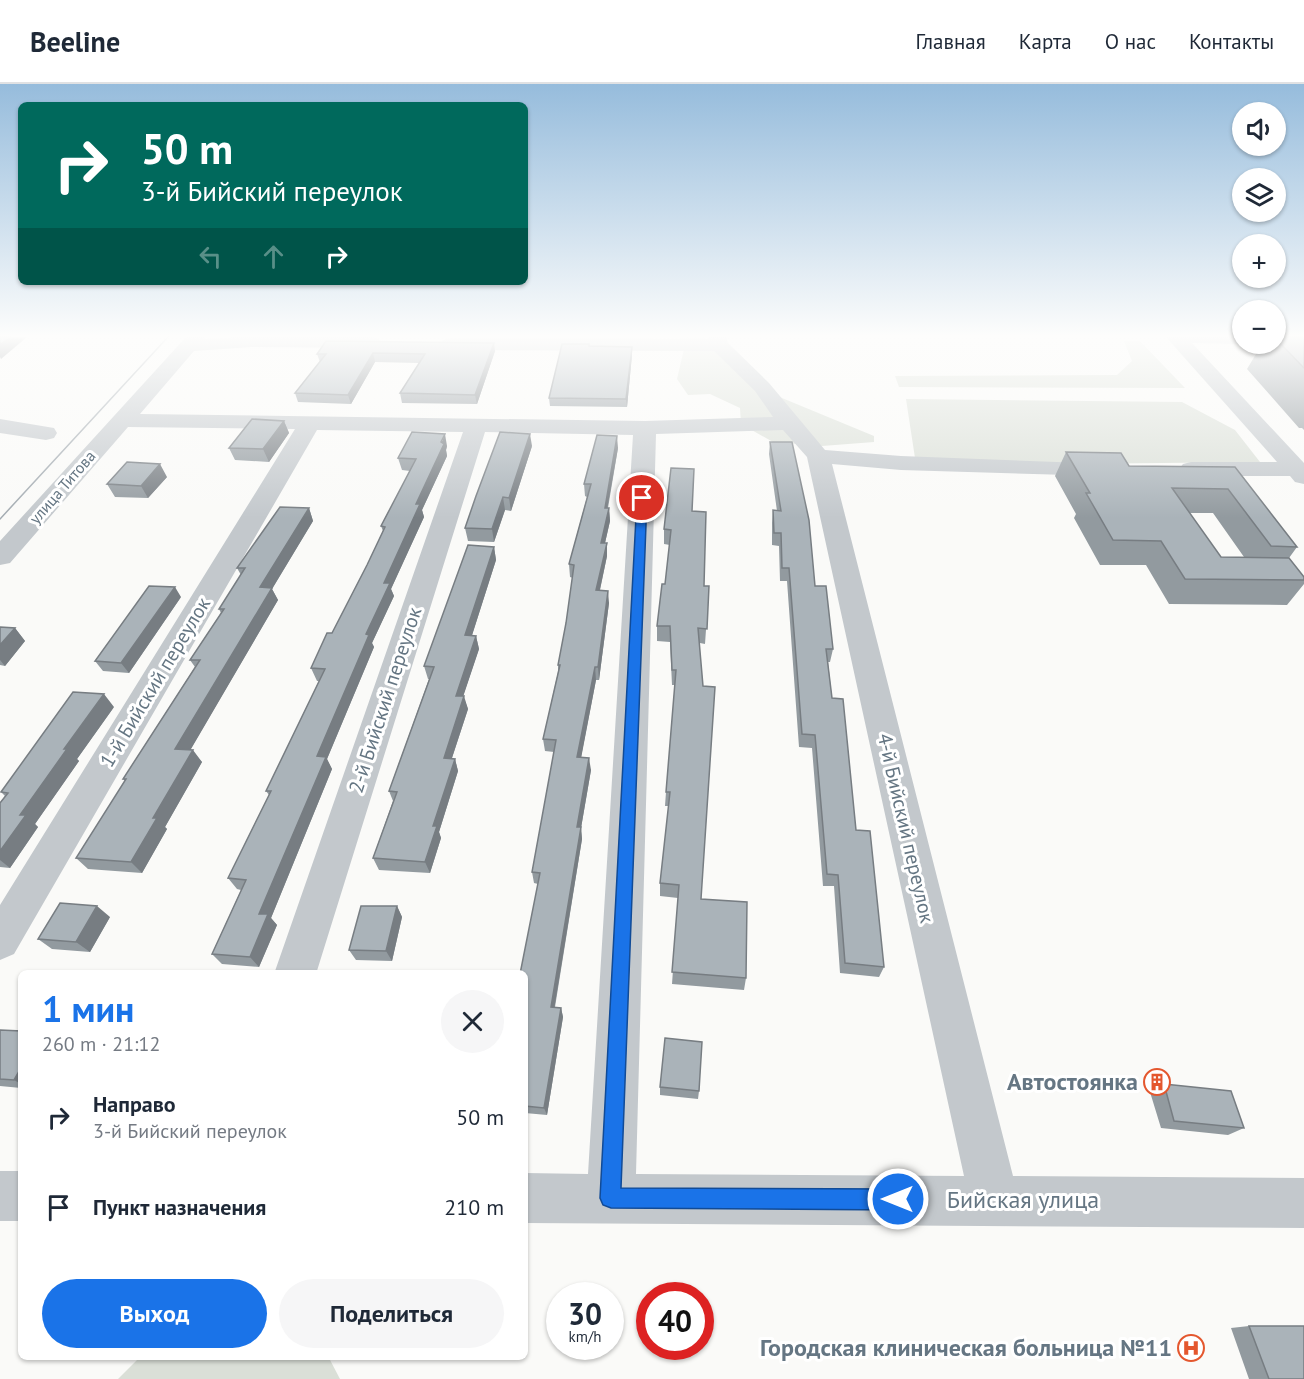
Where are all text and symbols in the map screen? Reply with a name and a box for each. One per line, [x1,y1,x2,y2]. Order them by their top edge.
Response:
text: Beeline [30,23,120,60]
text: Главная [915,28,986,55]
text: Карта [1019,28,1072,55]
text: О нас [1105,28,1156,55]
text: Контакты [1189,28,1274,55]
map controls [1232,102,1286,354]
button: sound [1232,102,1286,156]
text: 50 m [141,121,233,176]
icon: right [42,126,120,204]
button: layers [1232,168,1286,222]
text: 3-й Бийский переулок [141,174,403,208]
button: + [1232,234,1286,288]
icon: left [194,240,227,273]
icon: ahead [257,240,290,273]
icon: right [320,240,353,273]
button: − [1232,300,1286,354]
street label: улица Титова [25,446,99,528]
pin [616,472,667,523]
icon: arrive [625,481,658,514]
street label: 1-й Бийский переулок [94,592,216,772]
street label: 2-й Бийский переулок [343,603,427,796]
street label: 4-й Бийский переулок [872,731,941,926]
text: 1 мин [42,985,134,1032]
button: close [441,990,504,1053]
text: 260 m · 21:12 [42,1031,160,1057]
place label: Автостоянка [1007,1066,1138,1097]
building icon: Автостоянка [1142,1067,1172,1097]
text: Направо [93,1090,176,1118]
icon: right [42,1101,75,1134]
text: 50 m [456,1103,504,1131]
text: 3-й Бийский переулок [93,1118,287,1144]
position arrow [866,1167,930,1231]
street label: Бийская улица [947,1184,1099,1215]
icon: arrive [42,1191,75,1224]
text: Пункт назначения [93,1193,266,1221]
text: 210 m [444,1193,504,1221]
button: Выход [42,1279,267,1348]
button: Поделиться [279,1279,504,1348]
speed limit sign: 40 [636,1282,714,1360]
text: 30 [568,1294,602,1333]
text: km/h [569,1327,601,1346]
place label: Городская клиническая больница №11 [760,1332,1172,1363]
hospital icon: Городская клиническая больница №11 [1176,1333,1206,1363]

